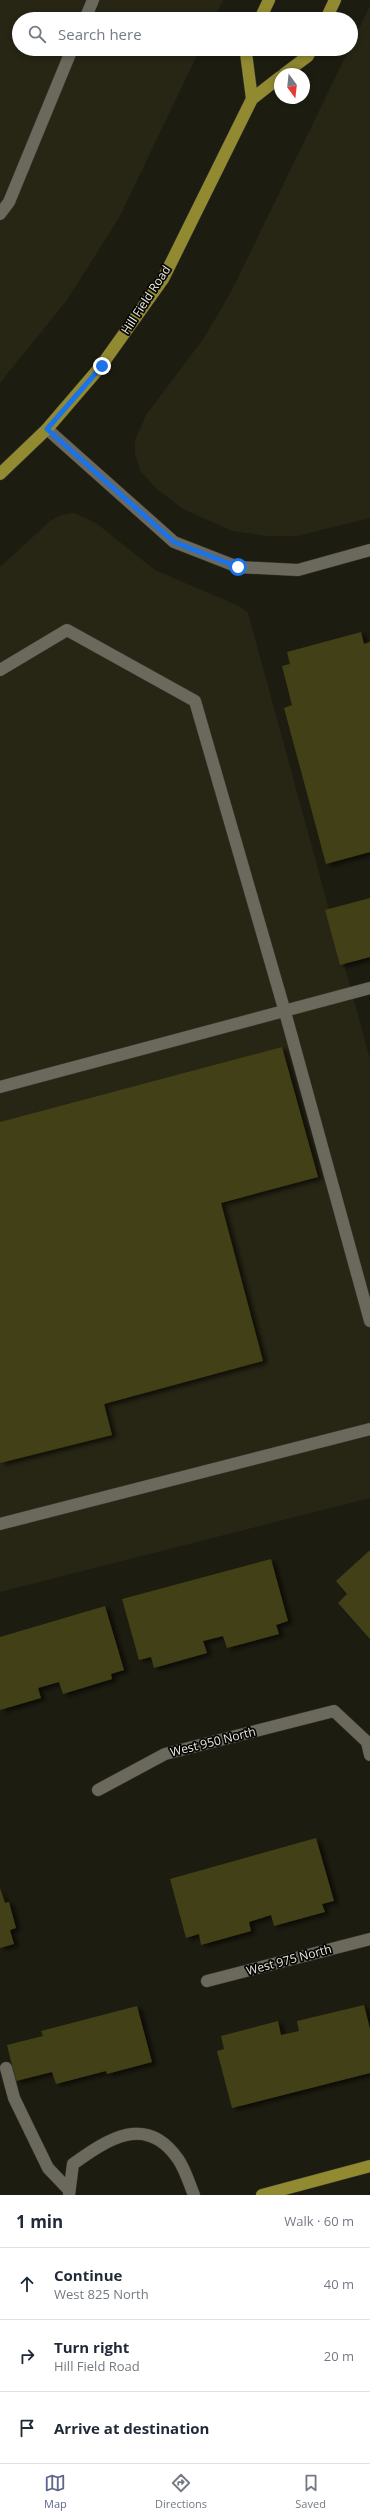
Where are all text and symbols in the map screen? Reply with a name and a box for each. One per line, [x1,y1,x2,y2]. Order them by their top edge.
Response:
search box [12,12,358,56]
icon: search [26,23,48,45]
text: Search here [58,24,142,44]
north arrow [274,68,310,104]
street label: Hill Field Road [117,262,174,338]
route end [93,357,111,375]
route start [229,558,247,576]
street label: West 950 North [168,1723,257,1760]
street label: West 975 North [244,1940,333,1979]
text: 1 min [16,2210,63,2233]
text: Walk · 60 m [284,2212,354,2230]
text: Continue [54,2265,122,2285]
icon: ahead [16,2273,38,2295]
text: 40 m [324,2275,354,2293]
text: West 825 North [54,2285,149,2303]
text: Turn right [54,2337,129,2357]
icon: right [16,2345,38,2367]
text: 20 m [324,2347,354,2365]
text: Hill Field Road [54,2357,140,2375]
icon: arrive [16,2417,38,2439]
text: Arrive at destination [54,2418,209,2438]
tab: Map [44,2472,67,2511]
tab: Directions [155,2472,207,2511]
tab: Saved [295,2472,326,2511]

